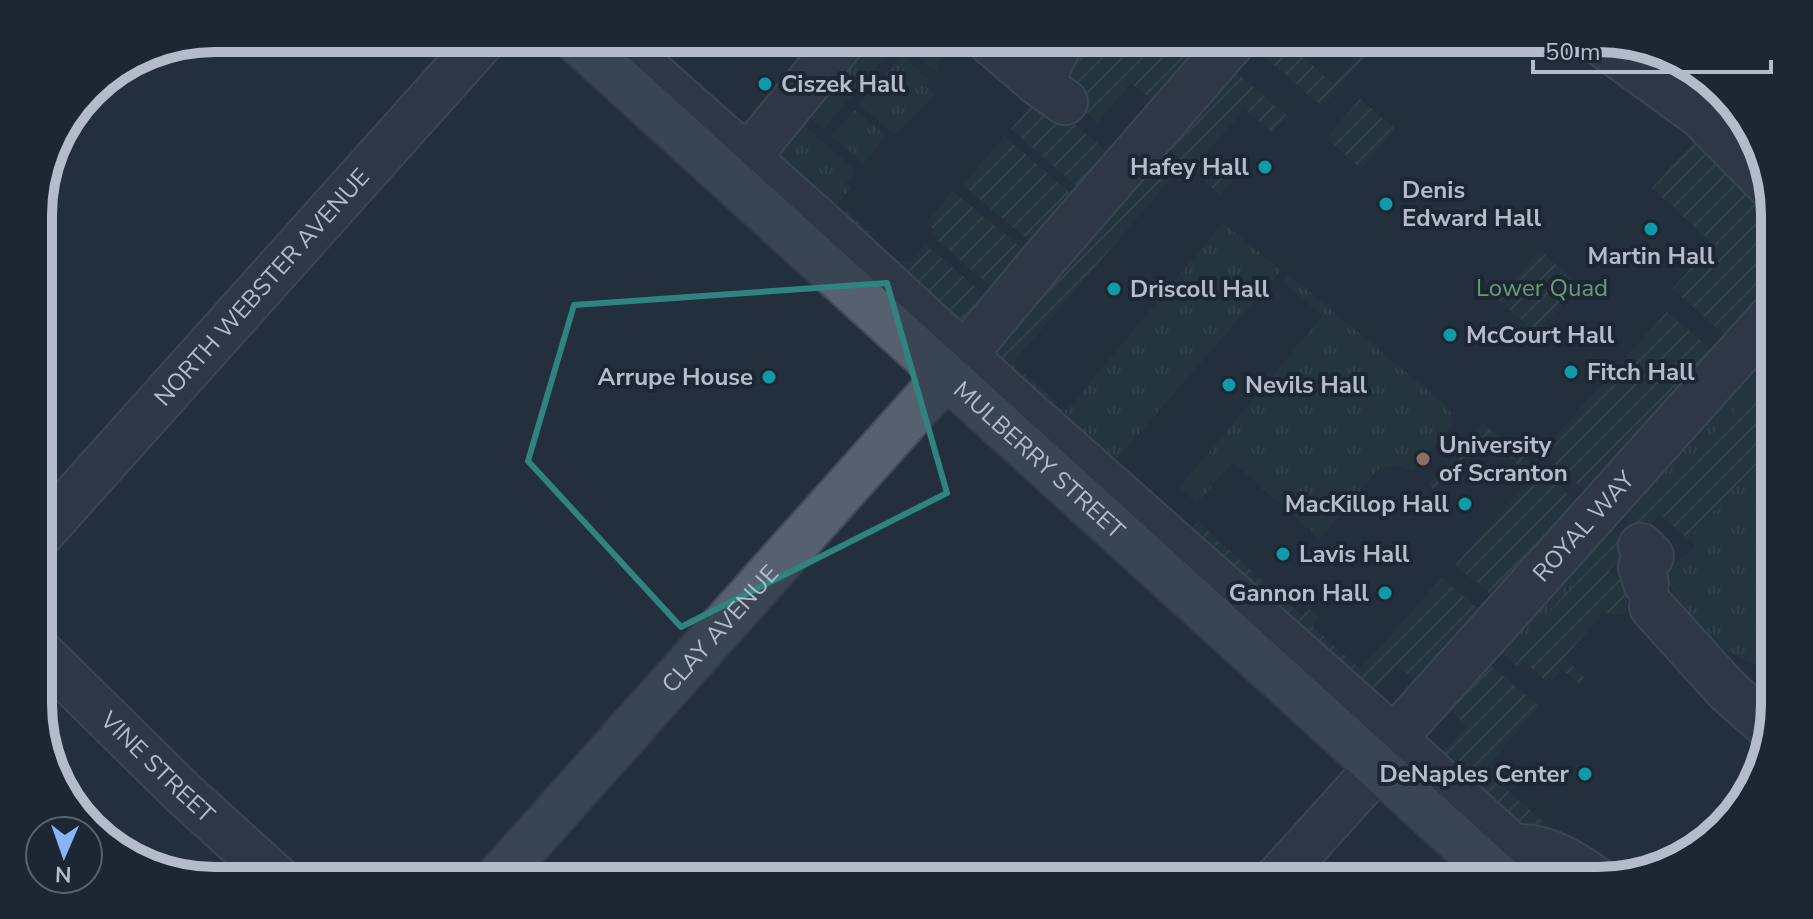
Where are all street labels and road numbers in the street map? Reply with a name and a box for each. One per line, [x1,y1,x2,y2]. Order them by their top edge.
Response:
street label: NORTH WEBSTER AVENUE [147,162,377,413]
street label: MULBERRY STREET [947,374,1132,546]
street label: ROYAL WAY [1526,464,1642,589]
street label: CLAY AVENUE [655,558,786,700]
street label: VINE STREET [93,704,222,830]

